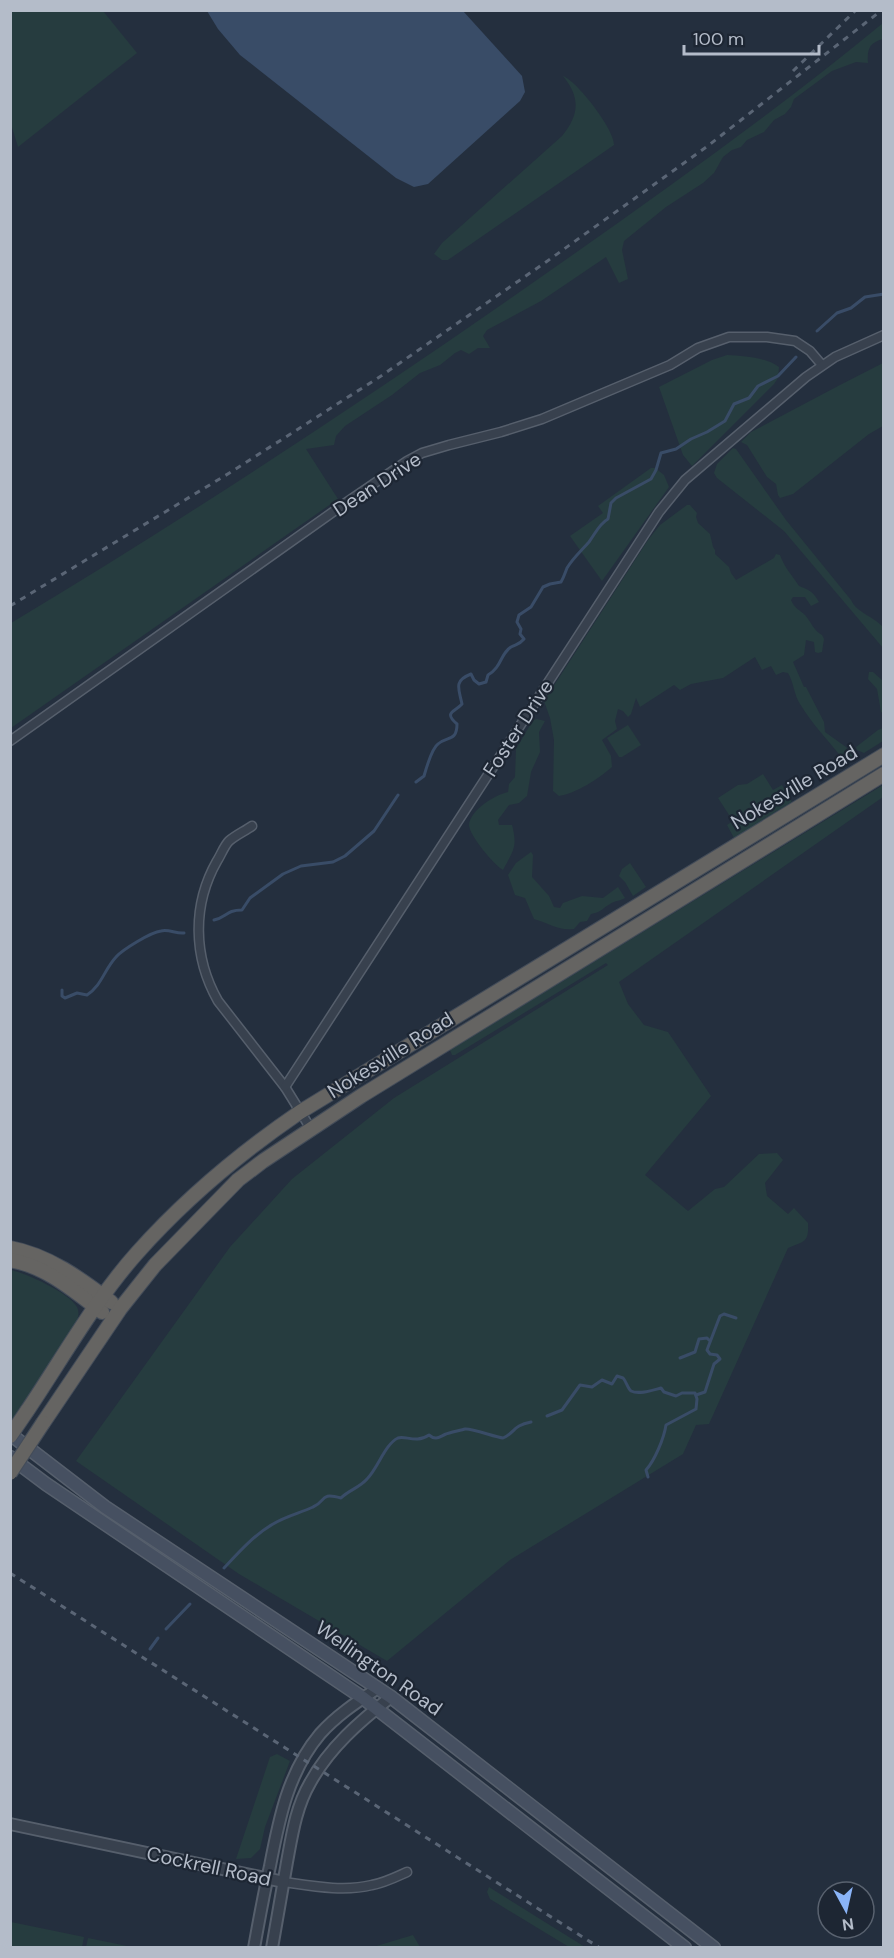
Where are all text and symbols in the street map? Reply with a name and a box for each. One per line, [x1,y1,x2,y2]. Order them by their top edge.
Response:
scale bar [684,18,819,56]
text: 100 m [693,27,744,51]
street label: Dean Drive [328,446,426,522]
street label: Foster Drive [477,674,559,782]
street label: Nokesville Road [726,739,862,835]
street label: Nokesville Road [322,1006,458,1104]
street label: Wellington Road [311,1615,447,1721]
street label: Cockrell Road [144,1840,274,1892]
north arrow [816,1880,876,1940]
text: N [841,1913,855,1936]

